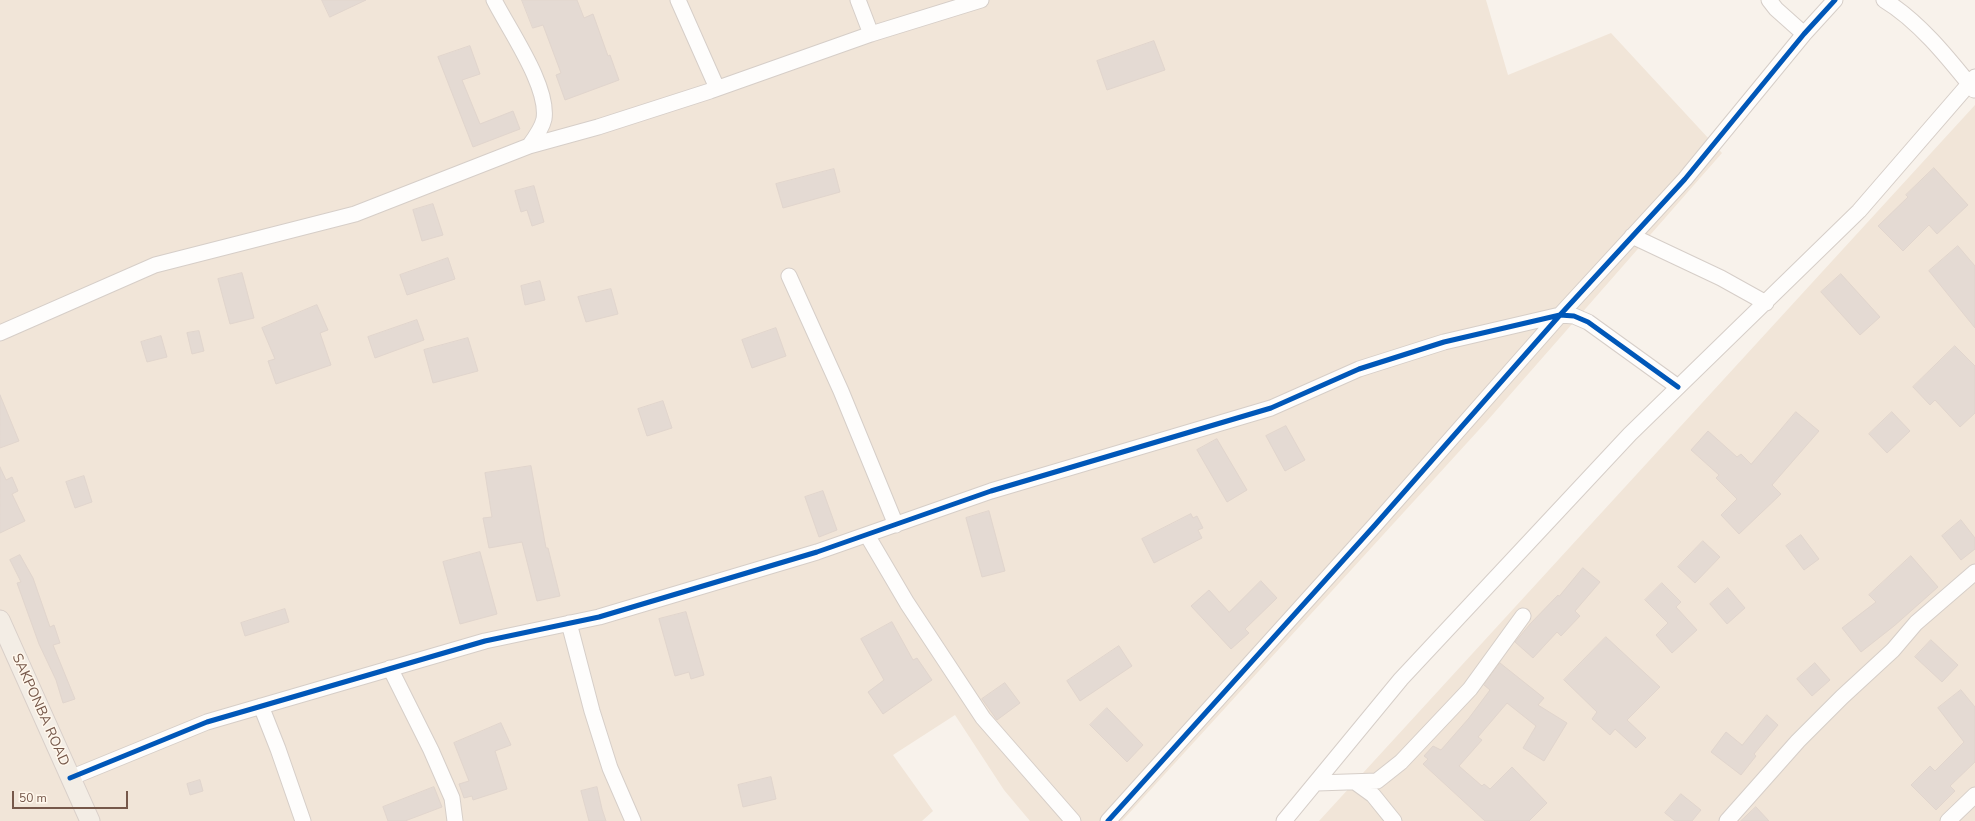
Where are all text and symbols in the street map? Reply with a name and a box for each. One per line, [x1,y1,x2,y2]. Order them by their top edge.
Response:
street label: SAKPONBA ROAD [8,651,72,769]
scale bar [14,783,130,809]
text: 50 m [19,790,47,806]

